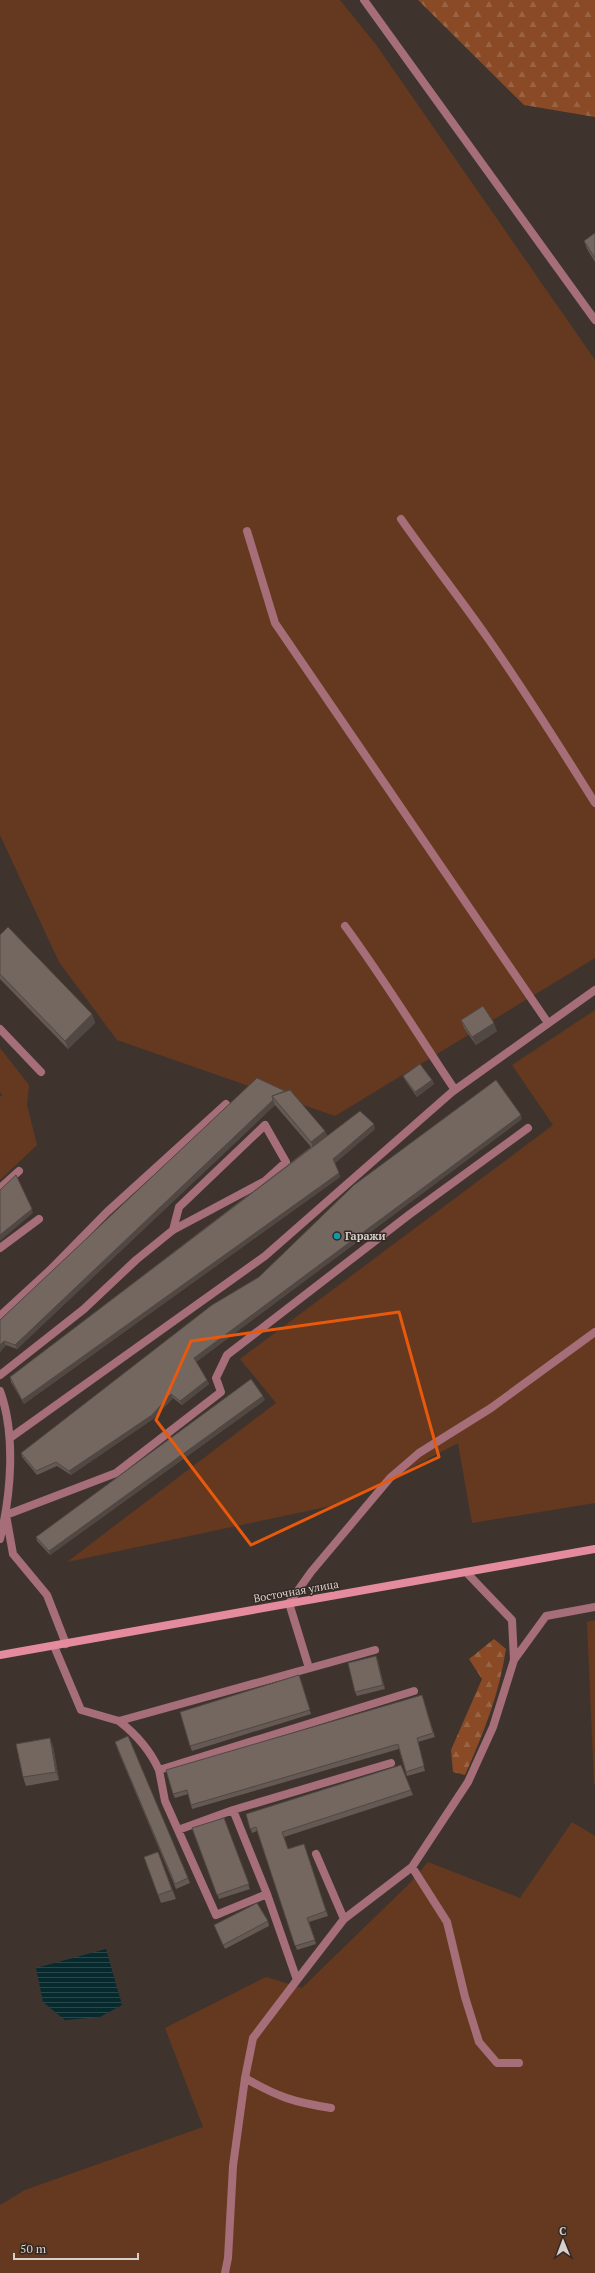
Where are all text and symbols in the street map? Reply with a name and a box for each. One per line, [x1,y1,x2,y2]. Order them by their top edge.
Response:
place label: Гаражи [345,1229,386,1243]
marker: Гаражи [332,1231,342,1241]
street label: Восточная улица [252,1577,340,1605]
north arrow [543,2221,583,2261]
text: С [559,2224,567,2238]
scale bar [14,2235,138,2261]
text: 50 m [20,2241,47,2256]

